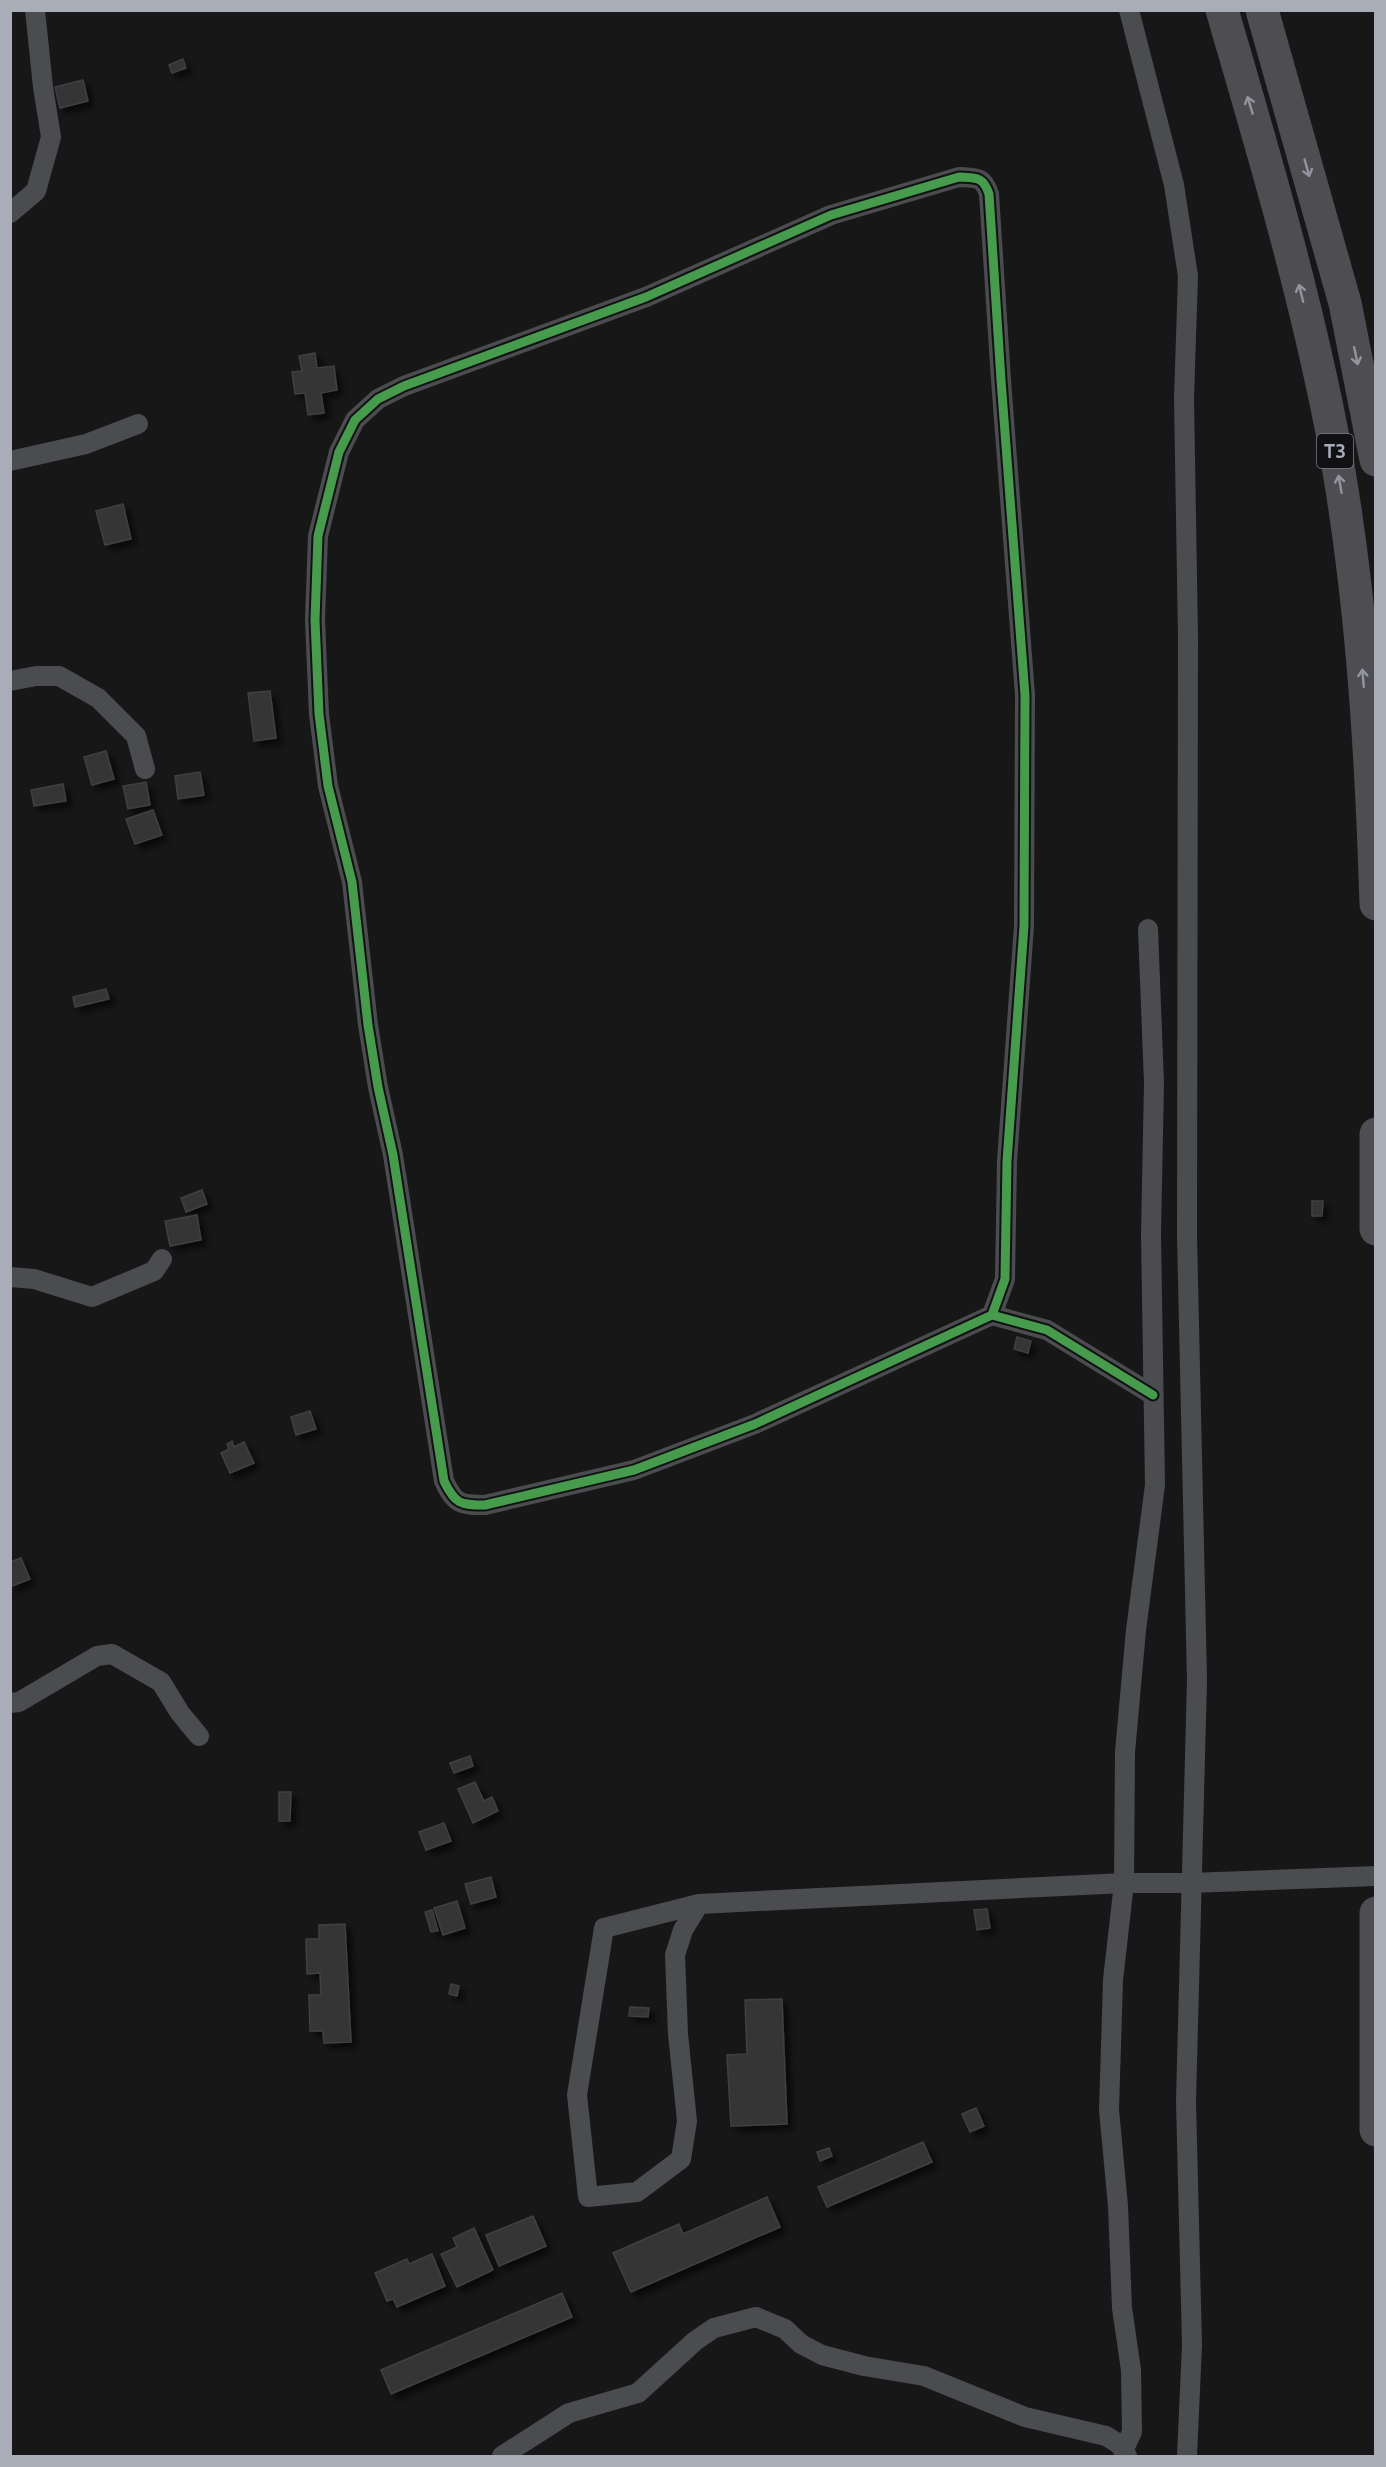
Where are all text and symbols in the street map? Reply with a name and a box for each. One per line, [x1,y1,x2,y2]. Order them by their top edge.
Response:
one-way arrow [1244,96,1255,115]
one-way arrow [1302,158,1313,177]
one-way arrow [1294,284,1306,303]
one-way arrow [1351,346,1362,366]
road number: T3 [1317,434,1353,468]
one-way arrow [1335,475,1346,494]
one-way arrow [1357,668,1368,688]

